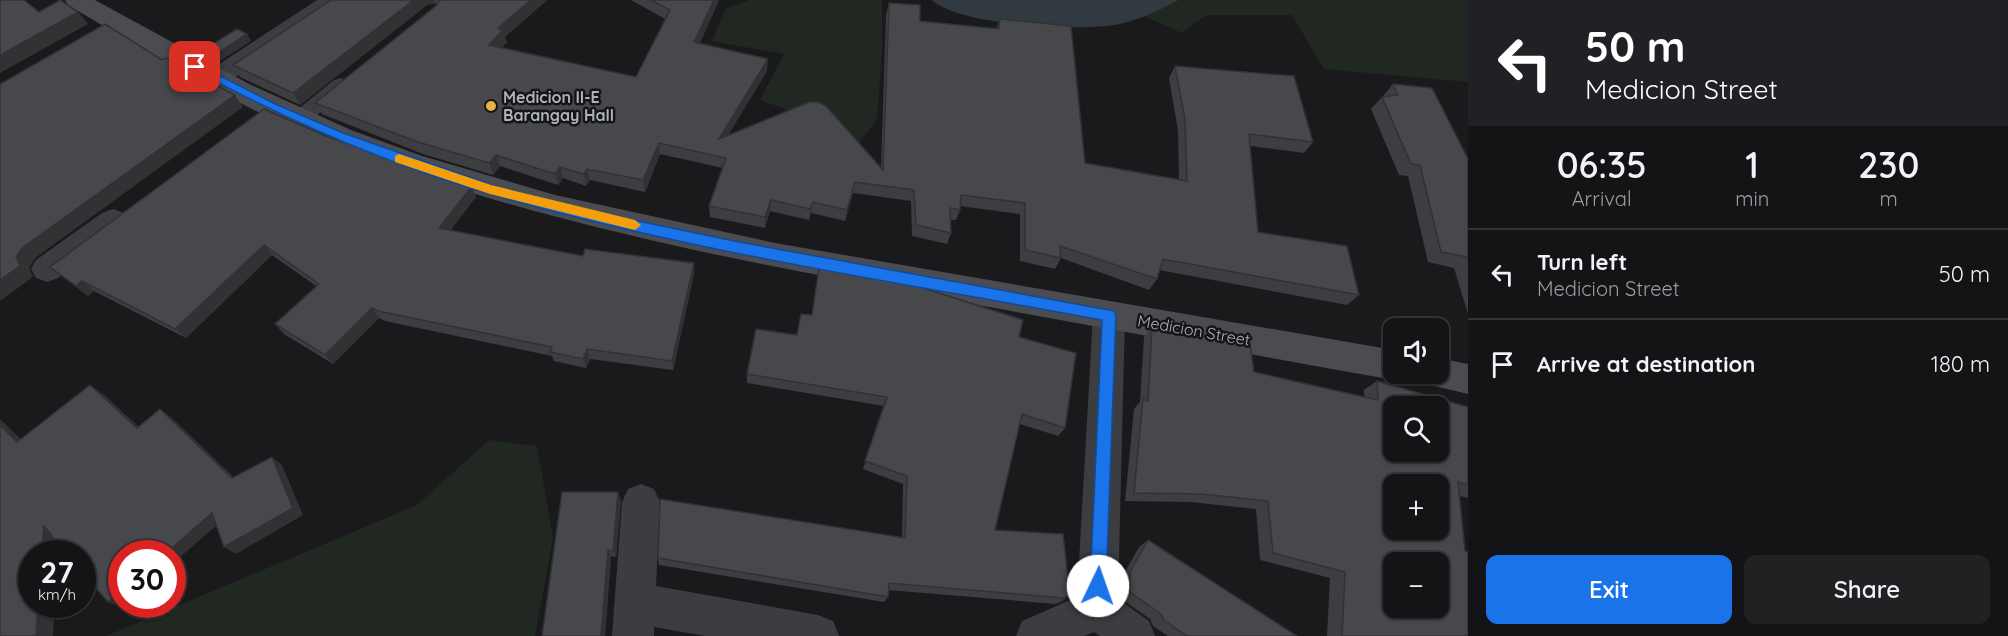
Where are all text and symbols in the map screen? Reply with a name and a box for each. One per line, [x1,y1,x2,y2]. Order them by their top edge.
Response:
text: 50 m [1585,20,1685,73]
icon: left [1486,24,1564,102]
pin [169,41,220,92]
icon: arrive [178,50,211,83]
text: Medicion Street [1585,72,1778,106]
place label: Medicion II-E Barangay Hall [503,87,614,125]
marker: Medicion II-E Barangay Hall [484,99,498,113]
text: 06:35 [1557,142,1647,187]
text: 1 [1745,142,1759,187]
text: 230 [1858,142,1919,187]
text: Arrival [1572,186,1632,211]
text: min [1735,186,1769,211]
text: m [1880,186,1898,211]
text: Turn left [1537,248,1627,276]
icon: left [1486,258,1519,291]
text: 50 m [1939,260,1990,288]
text: Medicion Street [1537,276,1680,301]
street label: Medicion Street [1136,310,1252,350]
map controls [1383,318,1449,618]
button: sound [1383,318,1449,384]
icon: arrive [1486,348,1519,381]
text: Arrive at destination [1537,350,1755,378]
text: 180 m [1931,350,1990,378]
button: search [1383,396,1449,462]
button: + [1383,474,1449,540]
speed limit sign: 30 [108,540,186,618]
button: − [1383,552,1449,618]
text: 27 [40,553,74,591]
position arrow [1066,554,1130,618]
button: Exit [1486,555,1732,624]
button: Share [1744,555,1990,624]
text: km/h [38,585,76,604]

